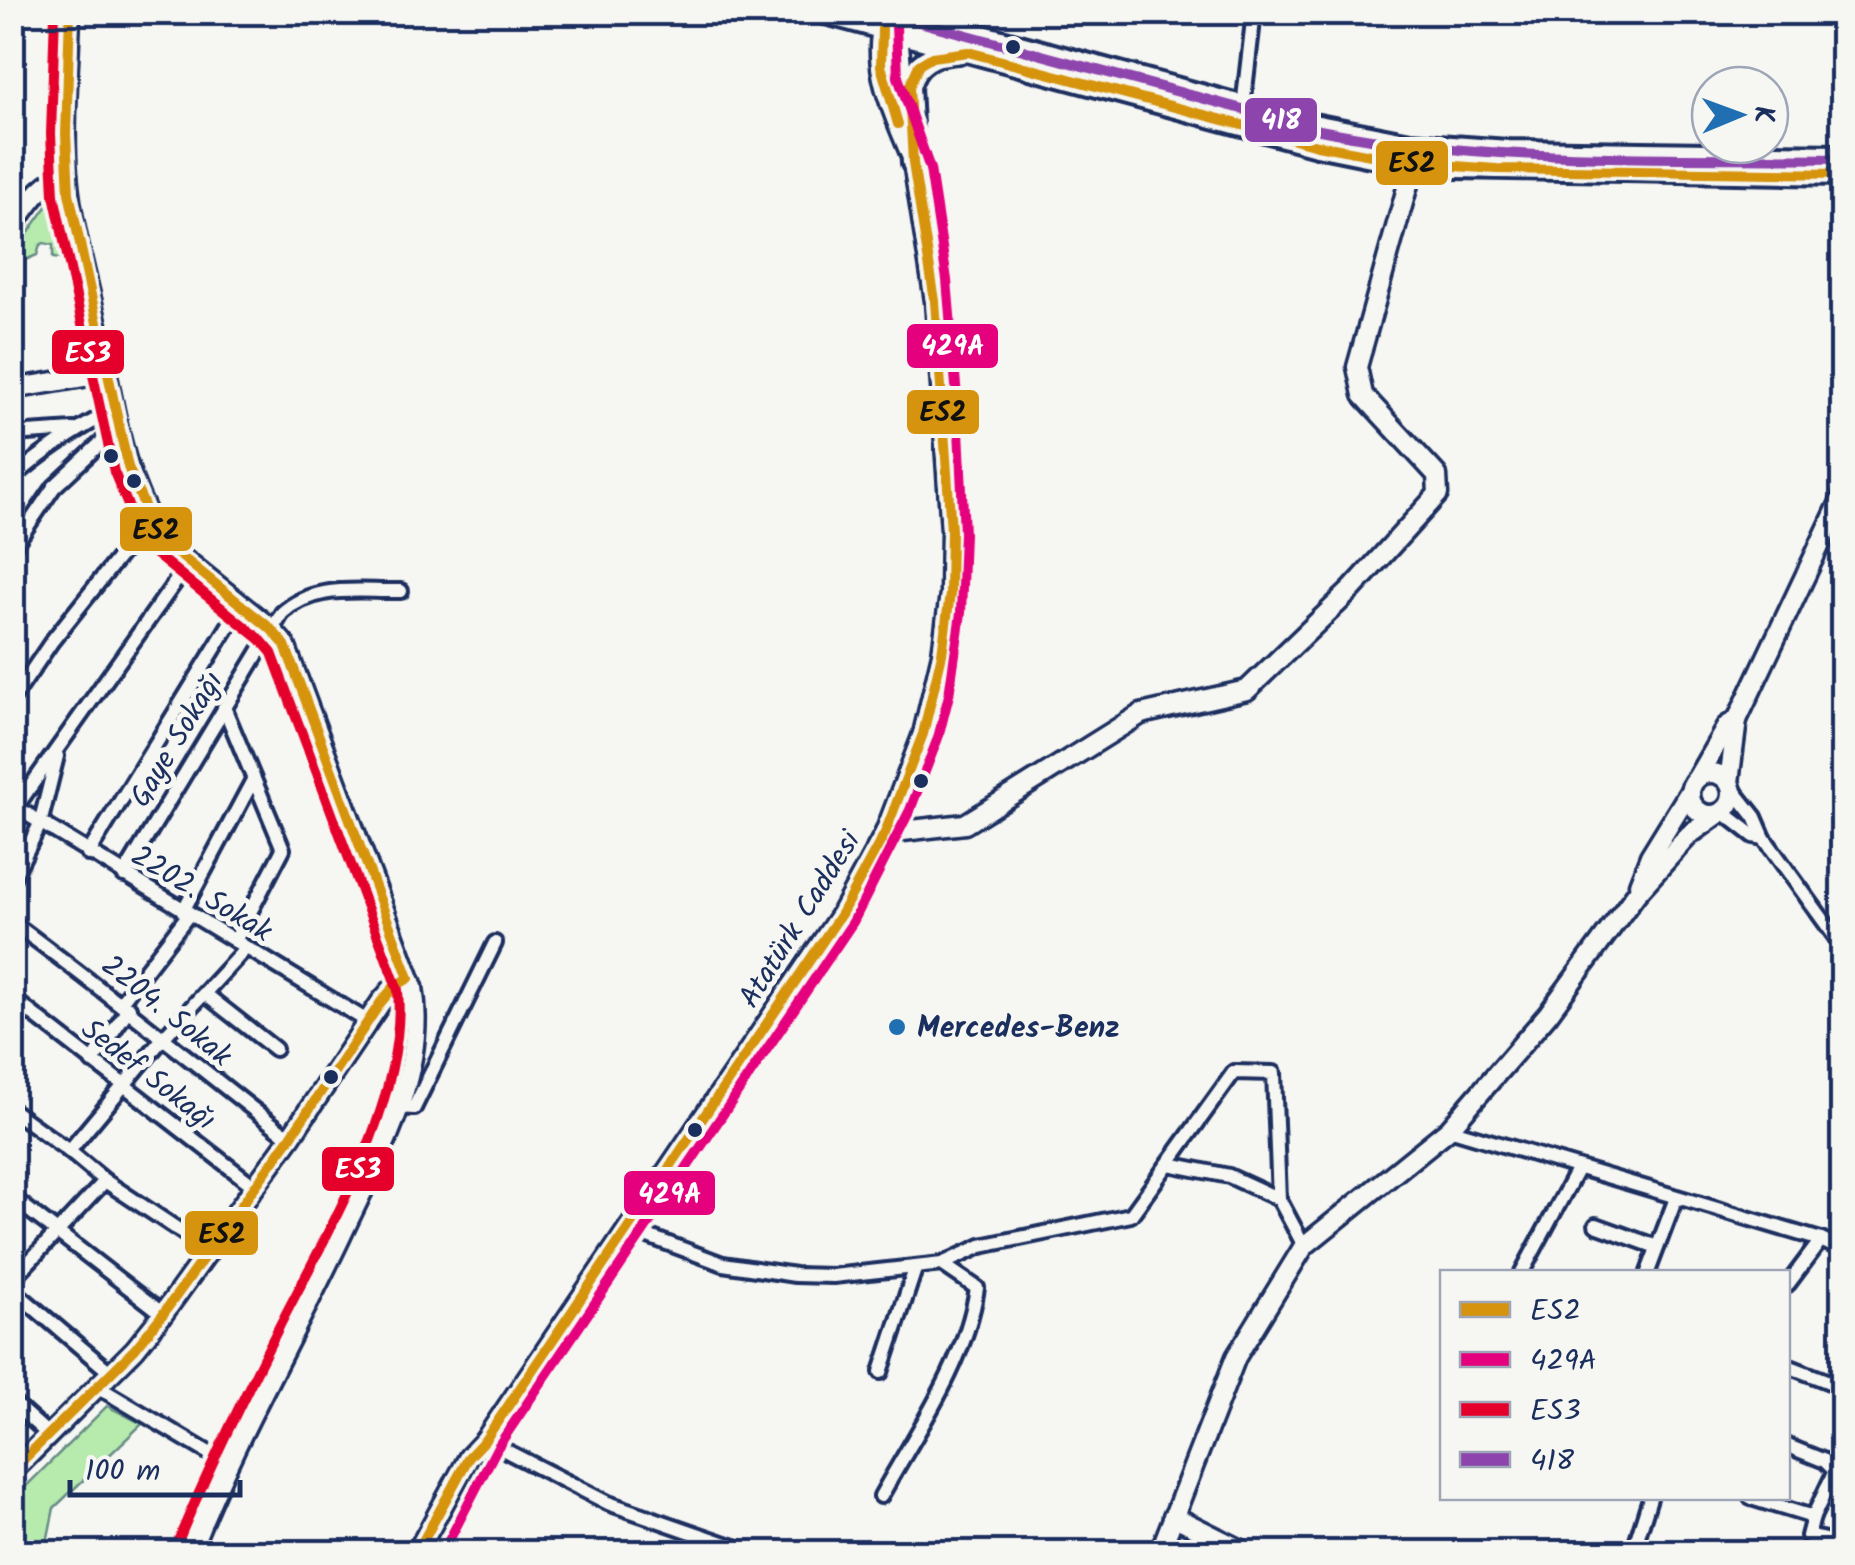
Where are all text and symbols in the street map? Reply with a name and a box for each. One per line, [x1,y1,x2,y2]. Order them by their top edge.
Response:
unlabelled marker [1003,37,1023,57]
north arrow [1690,65,1790,165]
line badge: 418 [1243,96,1319,144]
text: 418 [1261,99,1302,144]
text: K [1740,106,1785,124]
line badge: ES2 [1374,139,1450,187]
text: ES2 [1388,142,1436,187]
line badge: 429A [905,322,1000,370]
text: 429A [921,325,985,370]
line badge: ES3 [50,328,126,376]
text: ES3 [65,332,111,377]
line badge: ES2 [905,388,981,436]
text: ES2 [919,391,967,436]
unlabelled marker [101,446,121,466]
unlabelled marker [124,471,144,491]
line badge: ES2 [118,505,194,553]
text: ES2 [132,509,180,554]
street label: Gaye Sokağı [118,663,237,817]
unlabelled marker [911,771,931,791]
street label: Atatürk Caddesi [727,820,875,1018]
street label: 2202. Sokak [121,833,282,956]
street label: 2204. Sokak [90,943,243,1080]
place label: Mercedes-Benz [917,1005,1120,1053]
street label: Sedef Sokağı [70,1007,226,1144]
marker: Mercedes-Benz [886,1016,908,1038]
unlabelled marker [321,1067,341,1087]
unlabelled marker [685,1120,705,1140]
line badge: ES3 [320,1145,396,1193]
text: ES3 [335,1148,381,1193]
line badge: 429A [622,1169,717,1217]
text: 429A [638,1173,702,1218]
line badge: ES2 [183,1209,260,1257]
text: ES2 [198,1213,246,1258]
legend [1440,1270,1790,1500]
text: ES2 [1530,1288,1581,1336]
text: 429A [1530,1338,1597,1386]
text: ES3 [1530,1388,1581,1436]
scale bar [70,1435,240,1497]
text: 418 [1530,1438,1575,1486]
text: 100 m [85,1448,160,1496]

